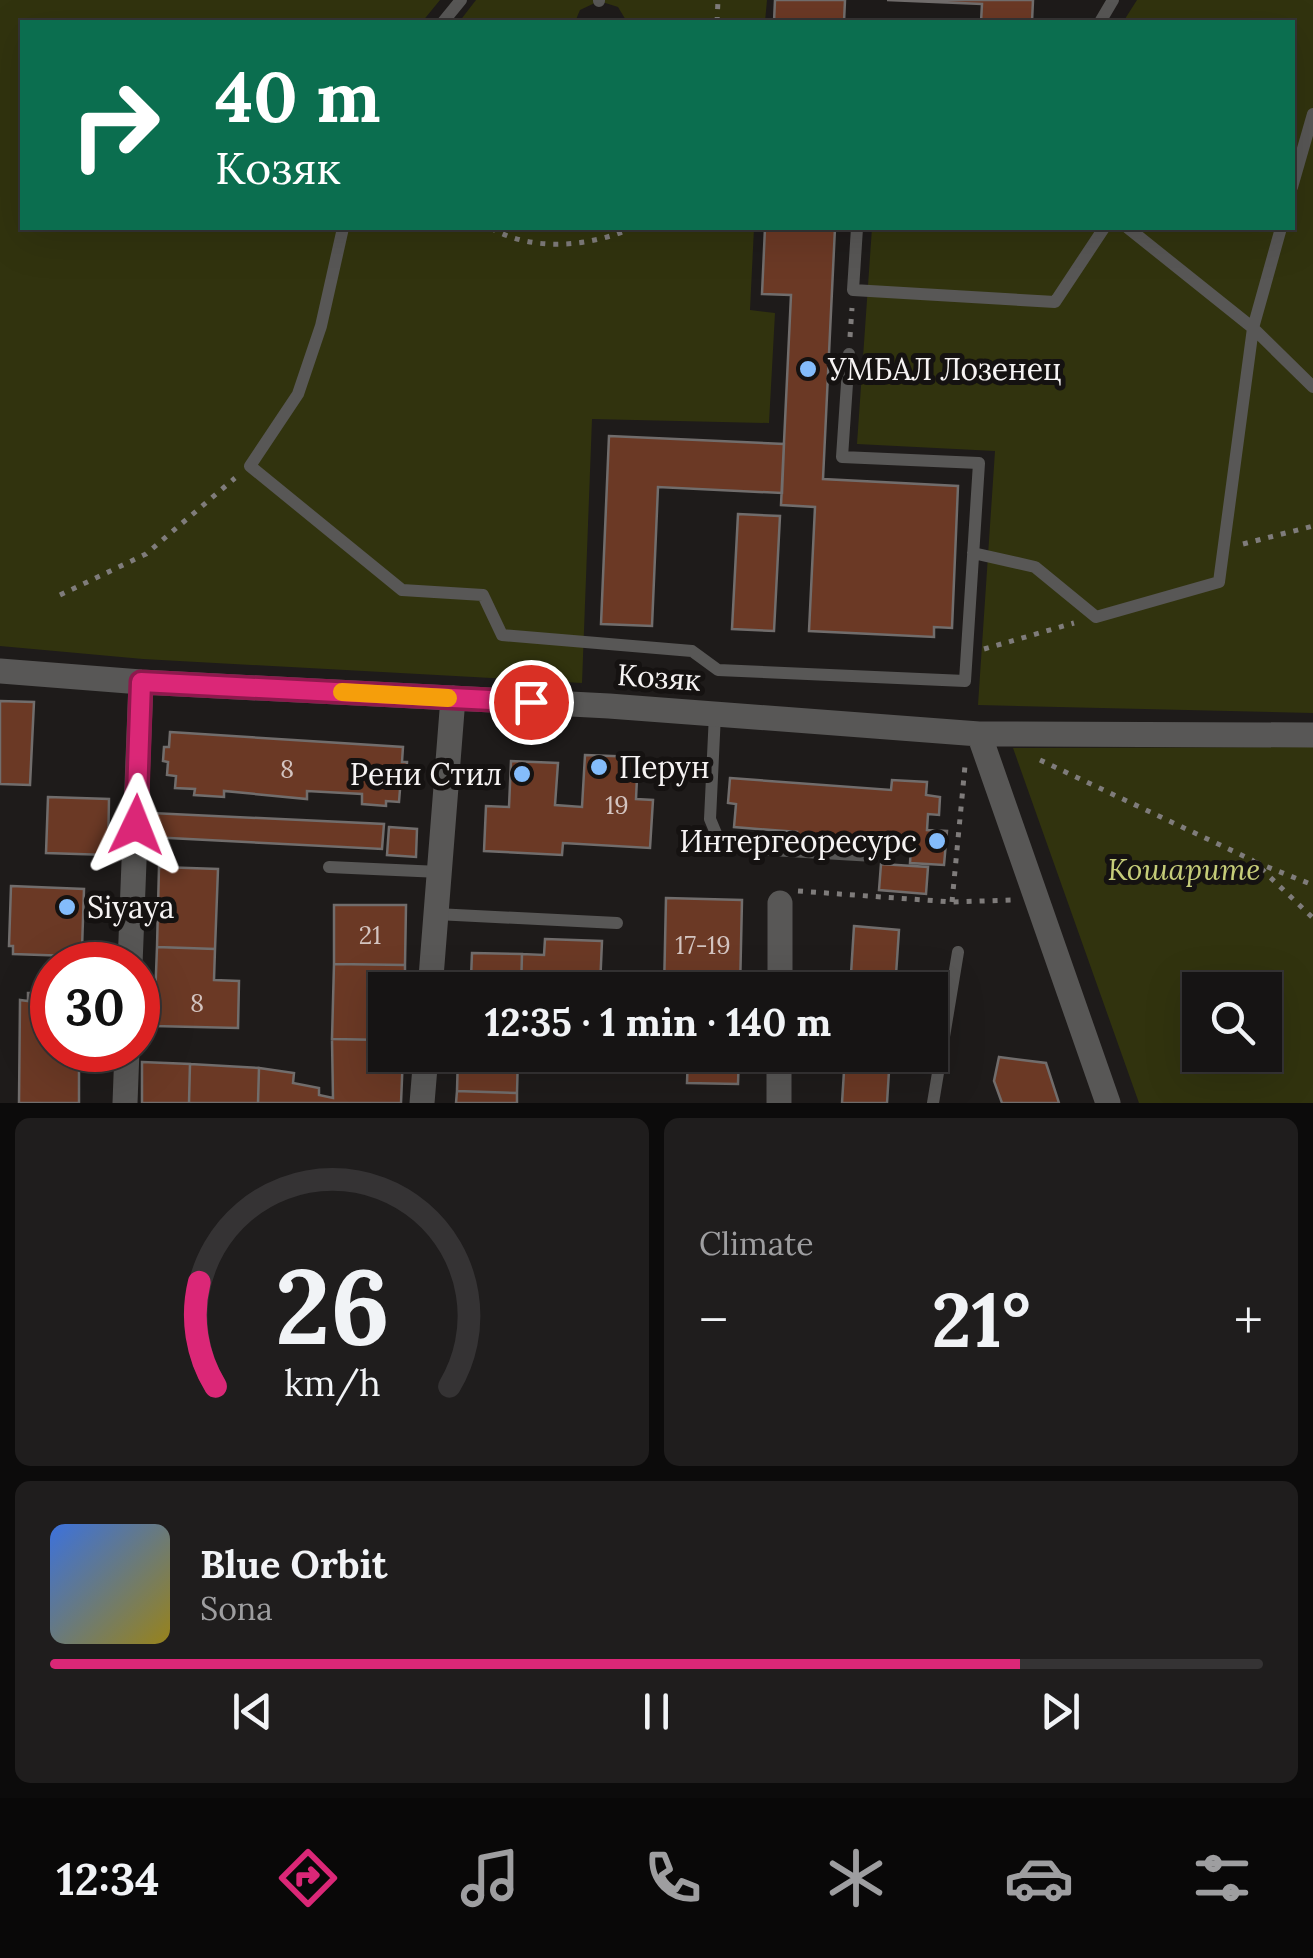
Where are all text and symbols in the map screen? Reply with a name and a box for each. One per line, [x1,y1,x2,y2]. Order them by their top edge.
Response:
text: 40 m [215,52,381,141]
icon: right [50,60,180,190]
text: Козяк [215,139,341,196]
place label: УМБАЛ Лозенец [827,350,1061,388]
marker: УМБАЛ Лозенец [797,358,819,380]
street label: Козяк [616,655,702,699]
pin [489,660,574,745]
icon: arrive [504,675,559,730]
place label: Перун [619,748,710,787]
house number: 8 [280,753,294,785]
place label: Рени Стил [350,755,502,793]
marker: Перун [588,756,610,778]
marker: Рени Стил [511,763,533,785]
position arrow [84,773,188,877]
house number: 19 [605,789,629,821]
place label: Интергеоресурс [680,822,917,861]
marker: Интергеоресурс [926,830,948,852]
park label: Кошарите [1107,850,1261,888]
place label: Siyaya [87,888,174,927]
marker: Siyaya [56,896,78,918]
house number: 21 [359,919,381,951]
house number: 17-19 [675,929,731,961]
speed limit sign: 30 [30,942,160,1072]
map controls [1182,972,1282,1072]
button: search [1182,972,1282,1072]
house number: 8 [190,987,204,1019]
text: 12:35 · 1 min · 140 m [485,998,831,1046]
text: Climate [699,1223,814,1264]
text: 26 [274,1239,390,1372]
text: 21° [931,1272,1031,1368]
text: − [699,1285,728,1355]
text: + [1234,1285,1263,1355]
text: km/h [284,1360,380,1406]
text: Blue Orbit [200,1540,387,1588]
text: Sona [200,1588,273,1629]
icon: previous [225,1684,280,1739]
icon: pause [629,1684,684,1739]
icon: next [1033,1684,1088,1739]
icon: directions [273,1843,343,1913]
icon: music [455,1843,525,1913]
icon: phone [638,1843,708,1913]
icon: climate [821,1843,891,1913]
icon: car [1004,1843,1074,1913]
icon: filters [1187,1843,1257,1913]
text: 12:34 [56,1850,160,1907]

